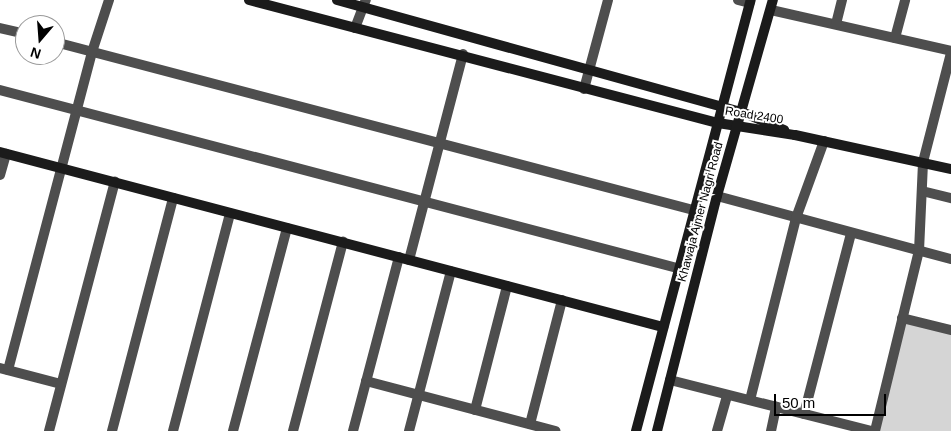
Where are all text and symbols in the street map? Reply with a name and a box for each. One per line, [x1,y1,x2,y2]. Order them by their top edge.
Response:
north arrow [15,15,65,65]
text: N [28,44,43,62]
street label: Road 2400 [724,104,784,128]
street label: Khawaja Ajmer Nagri Road [675,140,727,284]
scale bar [776,384,888,416]
text: 50 m [782,394,815,411]

